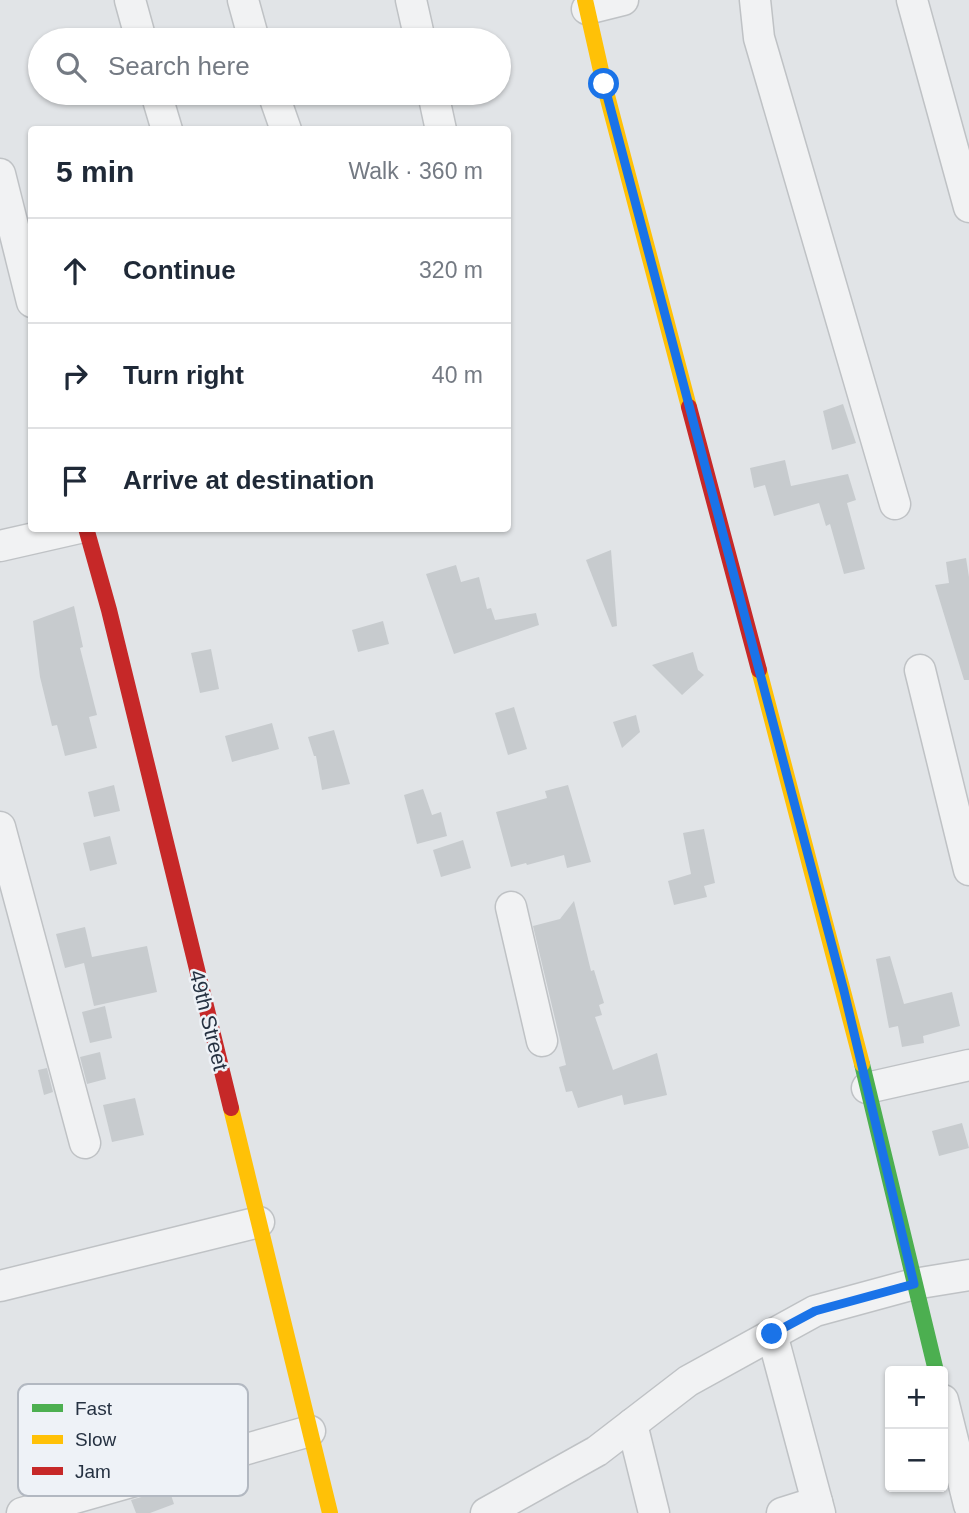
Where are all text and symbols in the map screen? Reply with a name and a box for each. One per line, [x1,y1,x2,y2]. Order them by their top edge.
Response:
search box [28,28,511,105]
icon: search [52,48,90,86]
text: Search here [108,51,250,81]
route start [588,68,619,99]
text: 5 min [56,155,134,188]
text: Walk · 360 m [348,158,483,184]
icon: ahead [56,252,94,290]
text: Continue [123,255,236,285]
text: 320 m [419,257,483,283]
icon: right [56,357,94,395]
text: Turn right [123,360,244,390]
text: 40 m [432,362,483,388]
icon: arrive [56,462,94,500]
text: Arrive at destination [123,465,374,495]
street label: 49th Street [185,967,233,1073]
route end [756,1318,787,1349]
map controls [885,1366,948,1492]
button: + [885,1366,948,1429]
legend [18,1384,248,1496]
text: Fast [75,1398,113,1419]
text: Slow [75,1429,116,1450]
button: − [885,1429,948,1492]
text: Jam [75,1461,111,1482]

